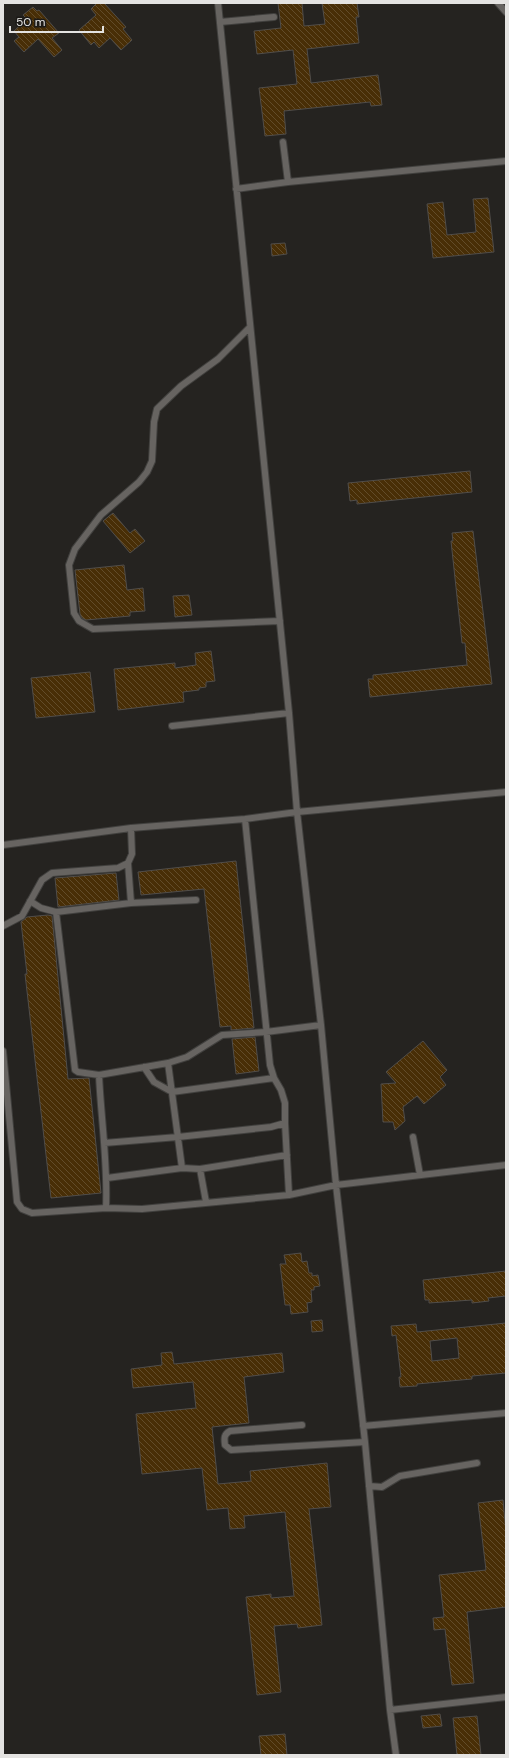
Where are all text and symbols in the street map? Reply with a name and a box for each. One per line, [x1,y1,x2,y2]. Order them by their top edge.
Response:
scale bar [10,8,103,34]
text: 50 m [16,14,45,30]

